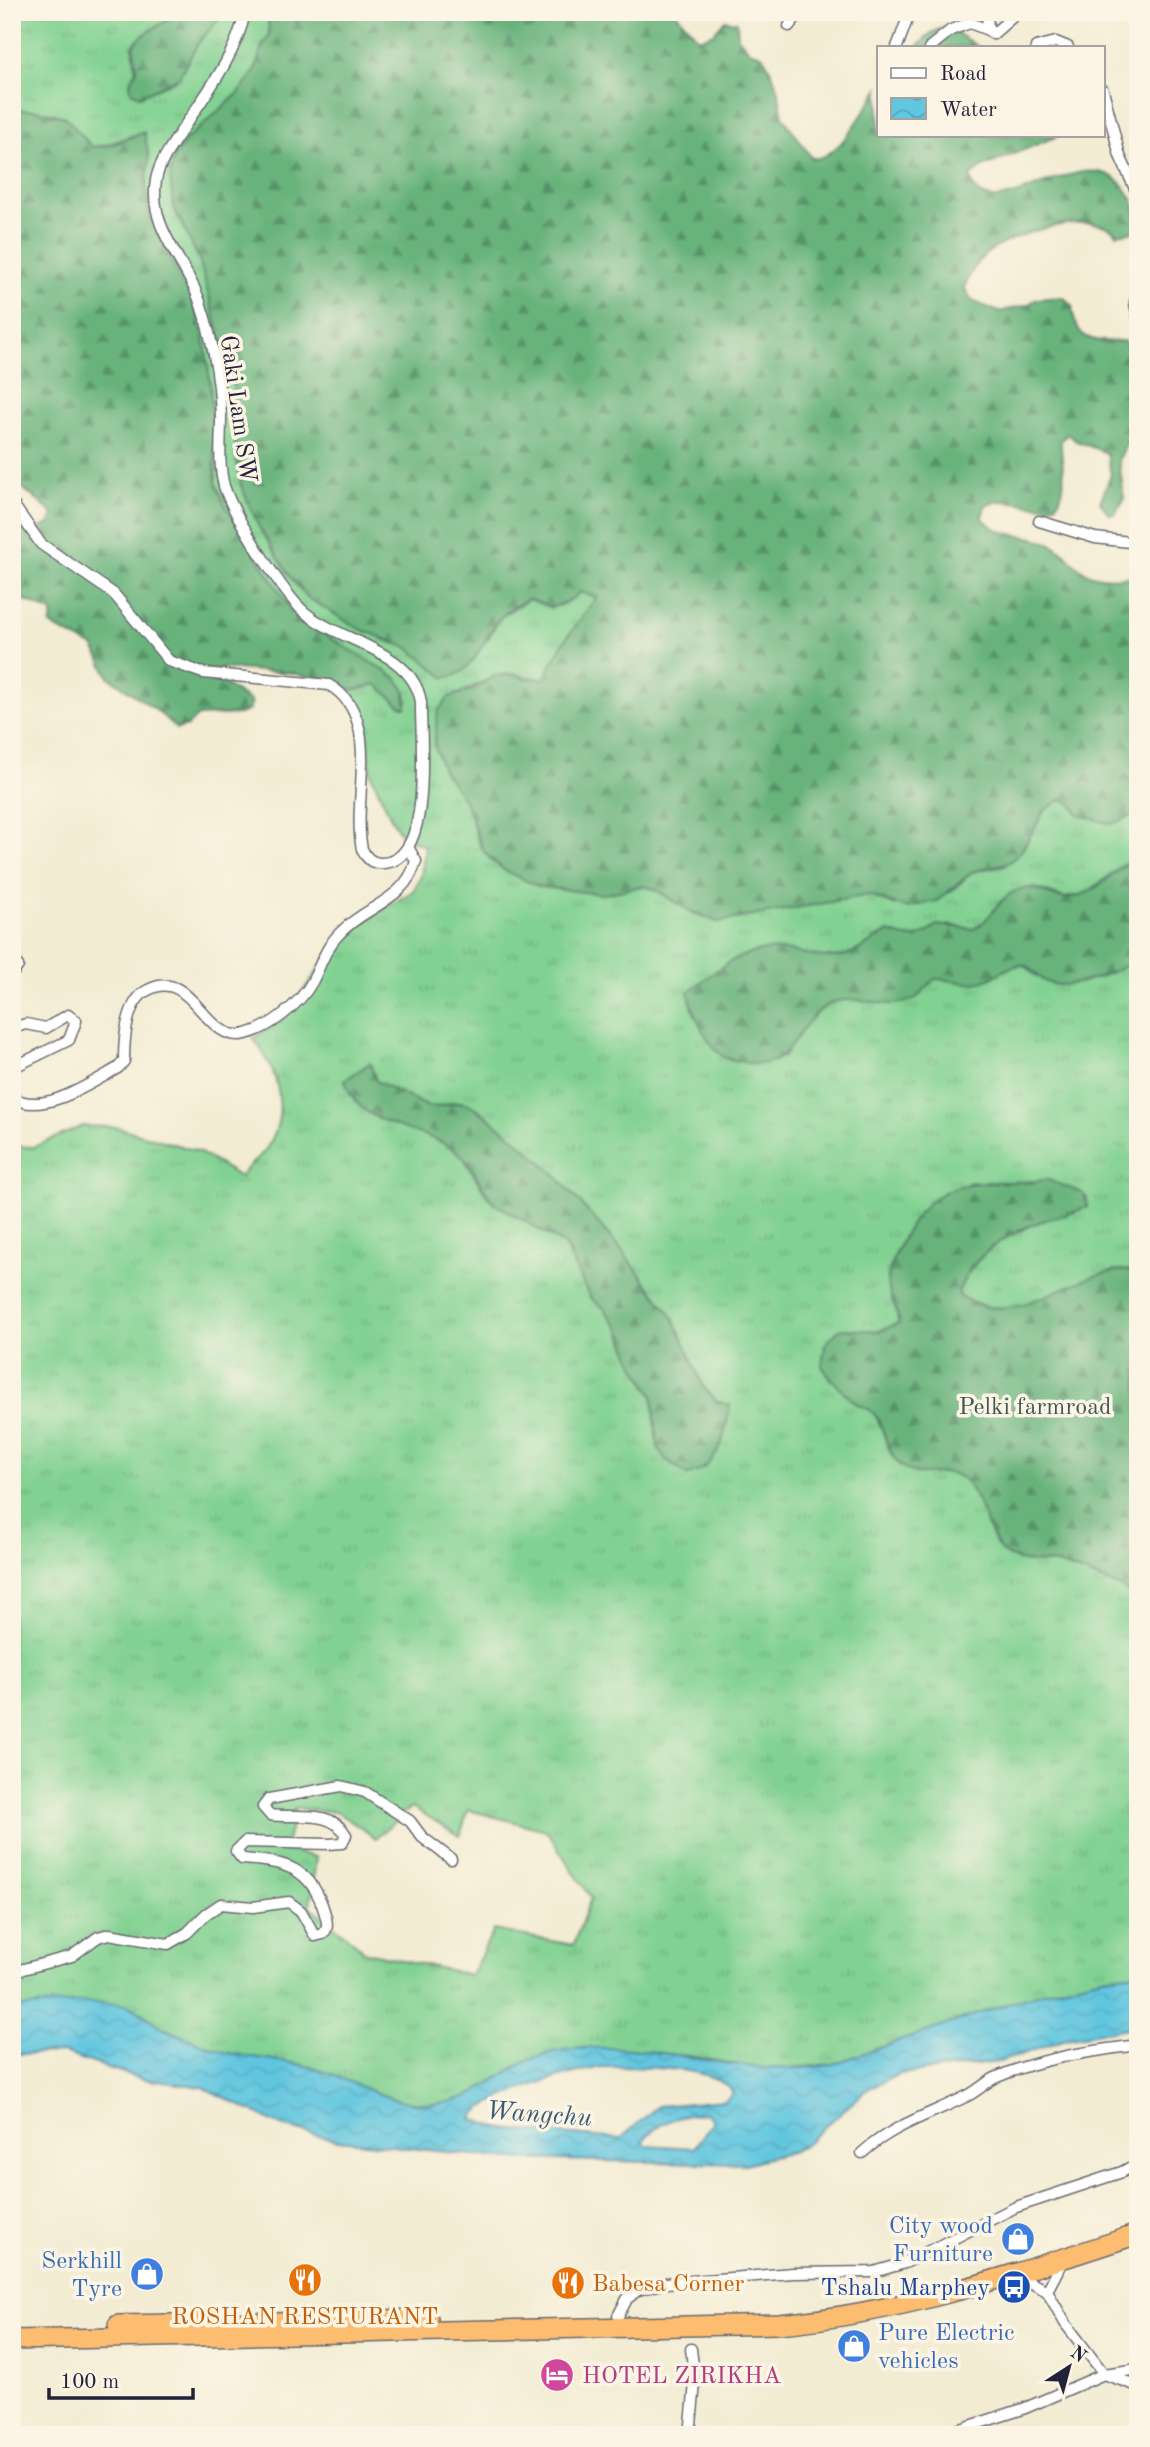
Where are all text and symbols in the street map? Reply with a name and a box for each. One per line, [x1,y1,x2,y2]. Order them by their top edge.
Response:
legend [877,46,1104,136]
text: Road [940,64,987,85]
text: Water [940,100,997,121]
street label: Gaki Lam SW [215,334,259,485]
park label: Pelki farmroad [958,1396,1112,1420]
water label: Wangchu [485,2098,593,2132]
place label: City wood Furniture [889,2215,993,2267]
shop icon: City wood Furniture [999,2220,1037,2258]
place label: Serkhill Tyre [41,2250,122,2302]
shop icon: Serkhill Tyre [128,2255,166,2293]
restaurant icon: ROSHAN RESTURANT [286,2261,324,2299]
restaurant icon: Babesa Corner [549,2264,587,2302]
bus stop icon: Tshalu Marphey [995,2268,1033,2306]
place label: Babesa Corner [592,2273,745,2297]
place label: Tshalu Marphey [820,2277,990,2301]
place label: ROSHAN RESTURANT [172,2306,438,2330]
place label: Pure Electric vehicles [878,2322,1014,2374]
shop icon: Pure Electric vehicles [835,2327,873,2365]
north arrow [1034,2332,1104,2402]
text: N [1066,2343,1089,2368]
scale bar [49,2356,192,2400]
hotel icon: HOTEL ZIRIKHA [538,2356,576,2394]
place label: HOTEL ZIRIKHA [582,2365,781,2389]
text: 100 m [60,2372,119,2393]

